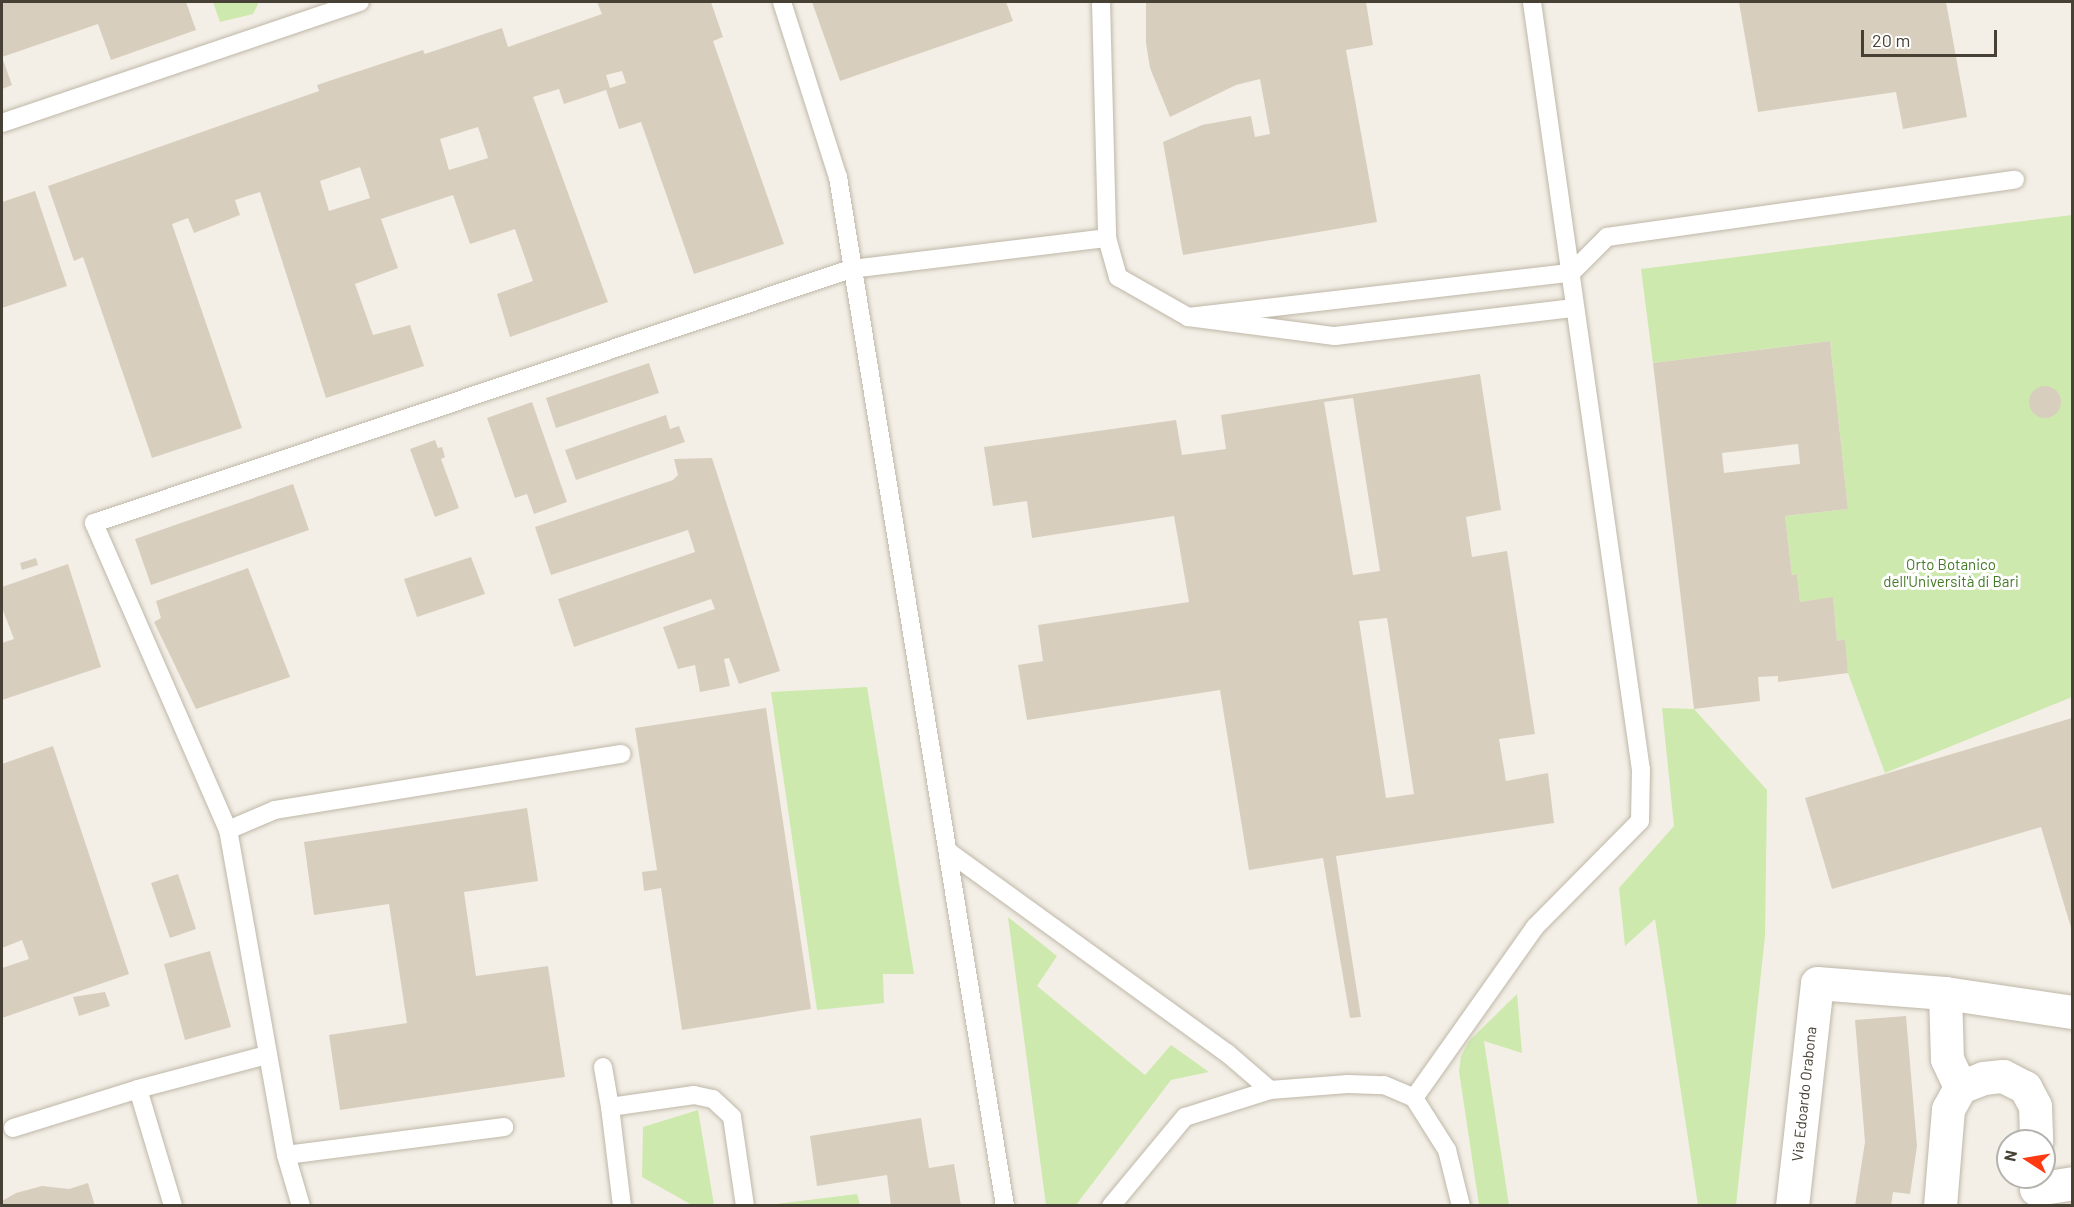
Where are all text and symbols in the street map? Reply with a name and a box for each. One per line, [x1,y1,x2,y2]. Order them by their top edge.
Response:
scale bar [1864,18,2000,56]
text: 20 m [1872,29,1910,51]
park label: Orto Botanico dell'Università di Bari [1883,555,2019,590]
street label: Via Edoardo Orabona [1788,1026,1820,1162]
north arrow [1996,1129,2056,1189]
text: N [1999,1148,2020,1163]

